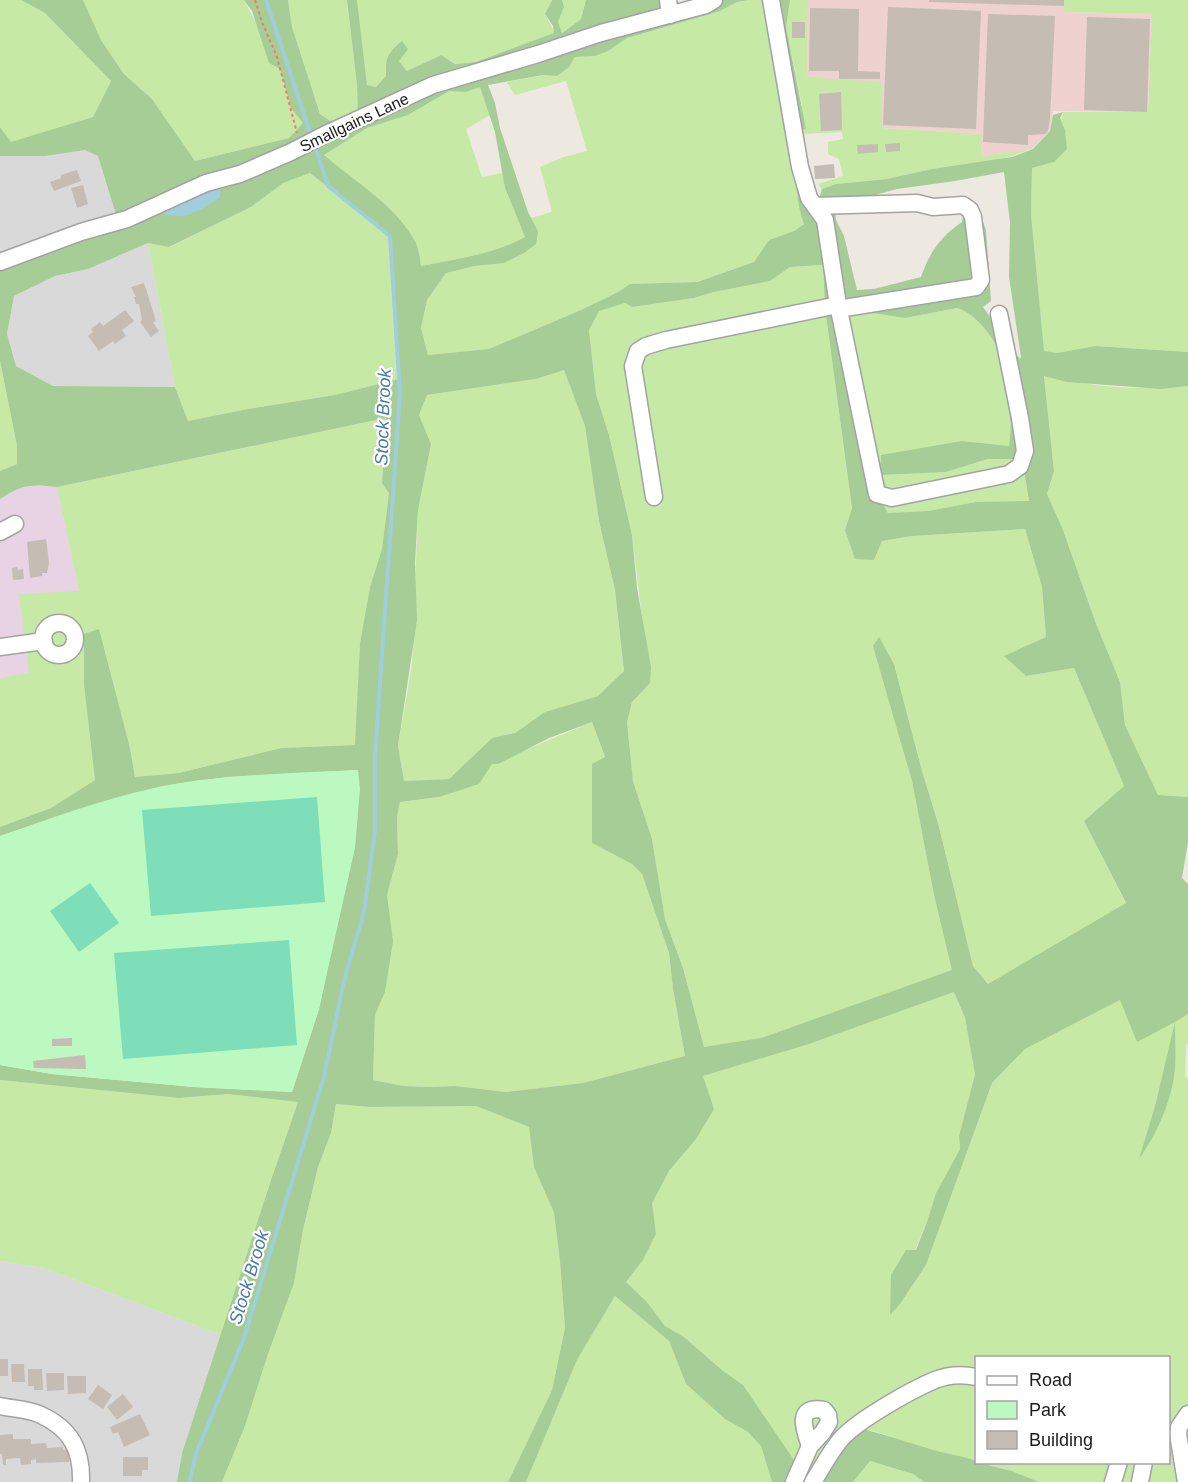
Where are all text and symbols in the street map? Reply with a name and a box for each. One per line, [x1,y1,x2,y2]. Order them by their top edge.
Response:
street label: Smallgains Lane [297,90,412,155]
water label: Stock Brook [371,367,395,466]
water label: Stock Brook [225,1227,273,1326]
legend [975,1356,1170,1464]
text: Road [1029,1370,1072,1390]
text: Park [1029,1400,1067,1420]
text: Building [1029,1430,1093,1450]

